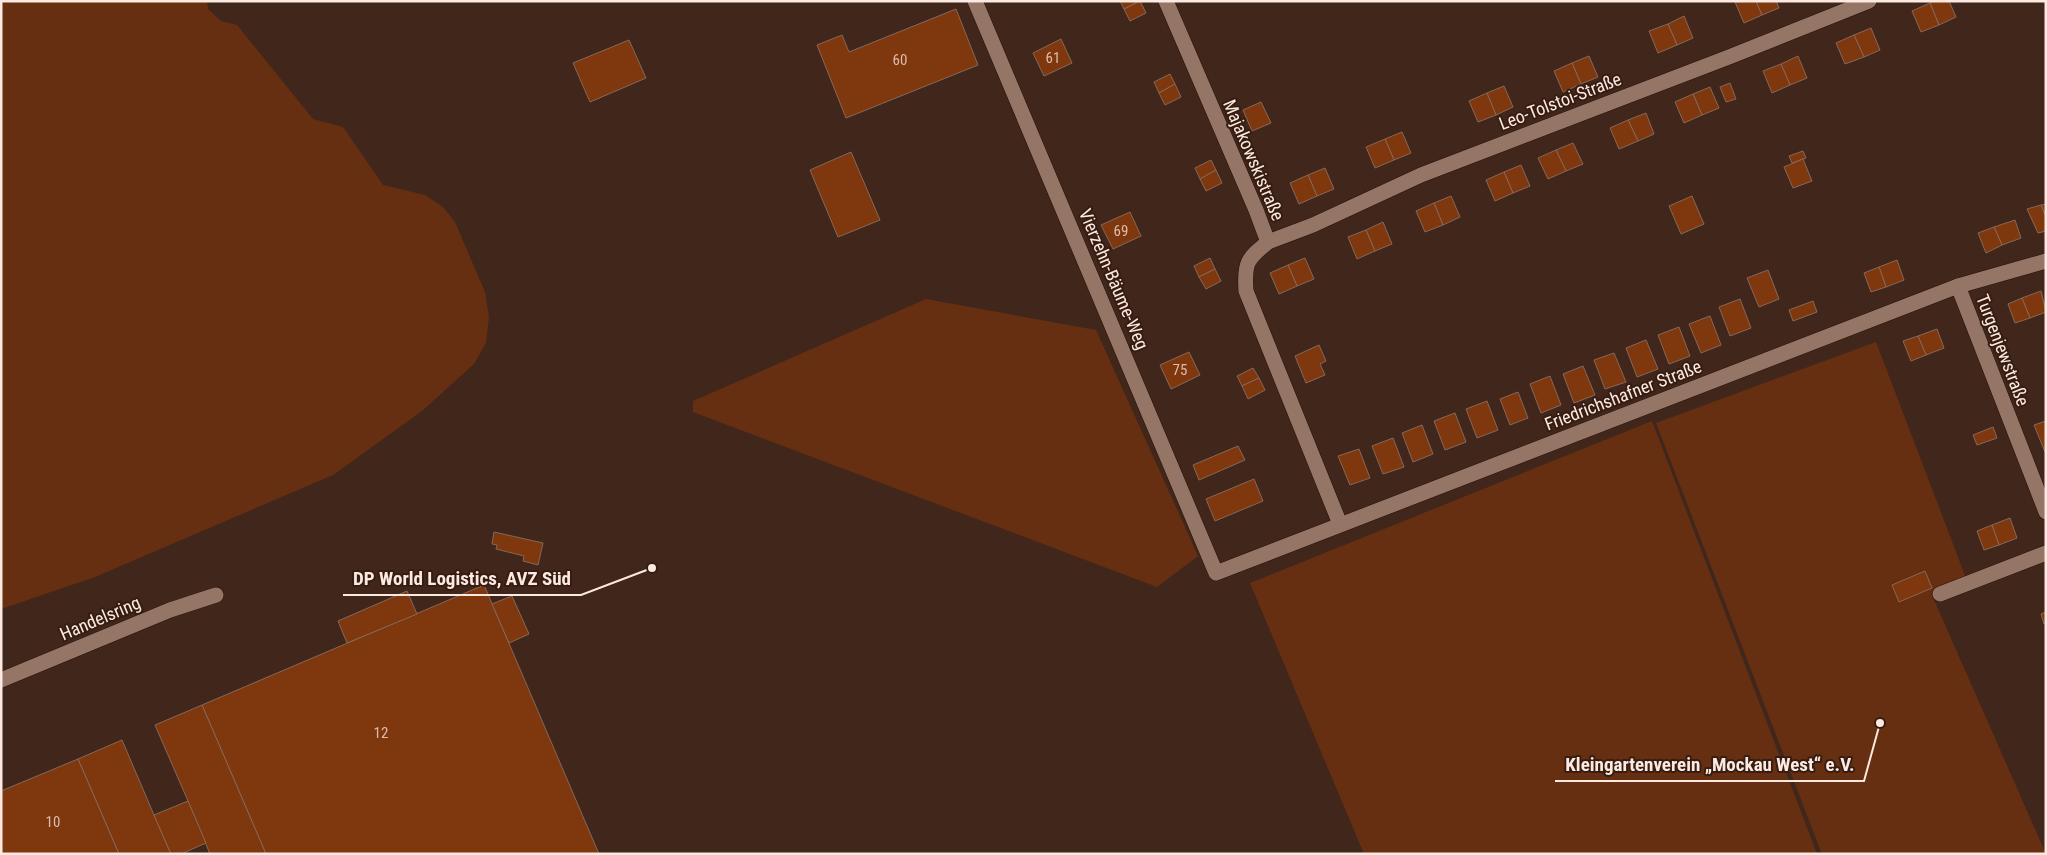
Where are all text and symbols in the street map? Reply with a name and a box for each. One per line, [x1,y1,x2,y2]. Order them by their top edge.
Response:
house number: 61 [1046,49,1060,67]
house number: 60 [893,51,907,69]
street label: Leo-Tolstoi-Straße [1496,68,1624,134]
street label: Majakowskistraße [1219,96,1289,224]
street label: Vierzehn-Bäume-Weg [1075,206,1153,352]
house number: 69 [1114,222,1128,240]
street label: Turgenjewstraße [1972,291,2034,409]
street label: Friedrichshafner Straße [1542,355,1704,435]
house number: 75 [1173,361,1187,379]
callout: DP World Logistics, AVZ Süd [343,561,581,595]
text: DP World Logistics, AVZ Süd [353,567,571,590]
street label: Handelsring [57,592,143,644]
house number: 12 [374,724,388,742]
callout: Kleingartenverein „Mockau West“ e.V. [1555,747,1864,781]
text: Kleingartenverein „Mockau West“ e.V. [1565,753,1855,776]
house number: 10 [46,813,60,831]

